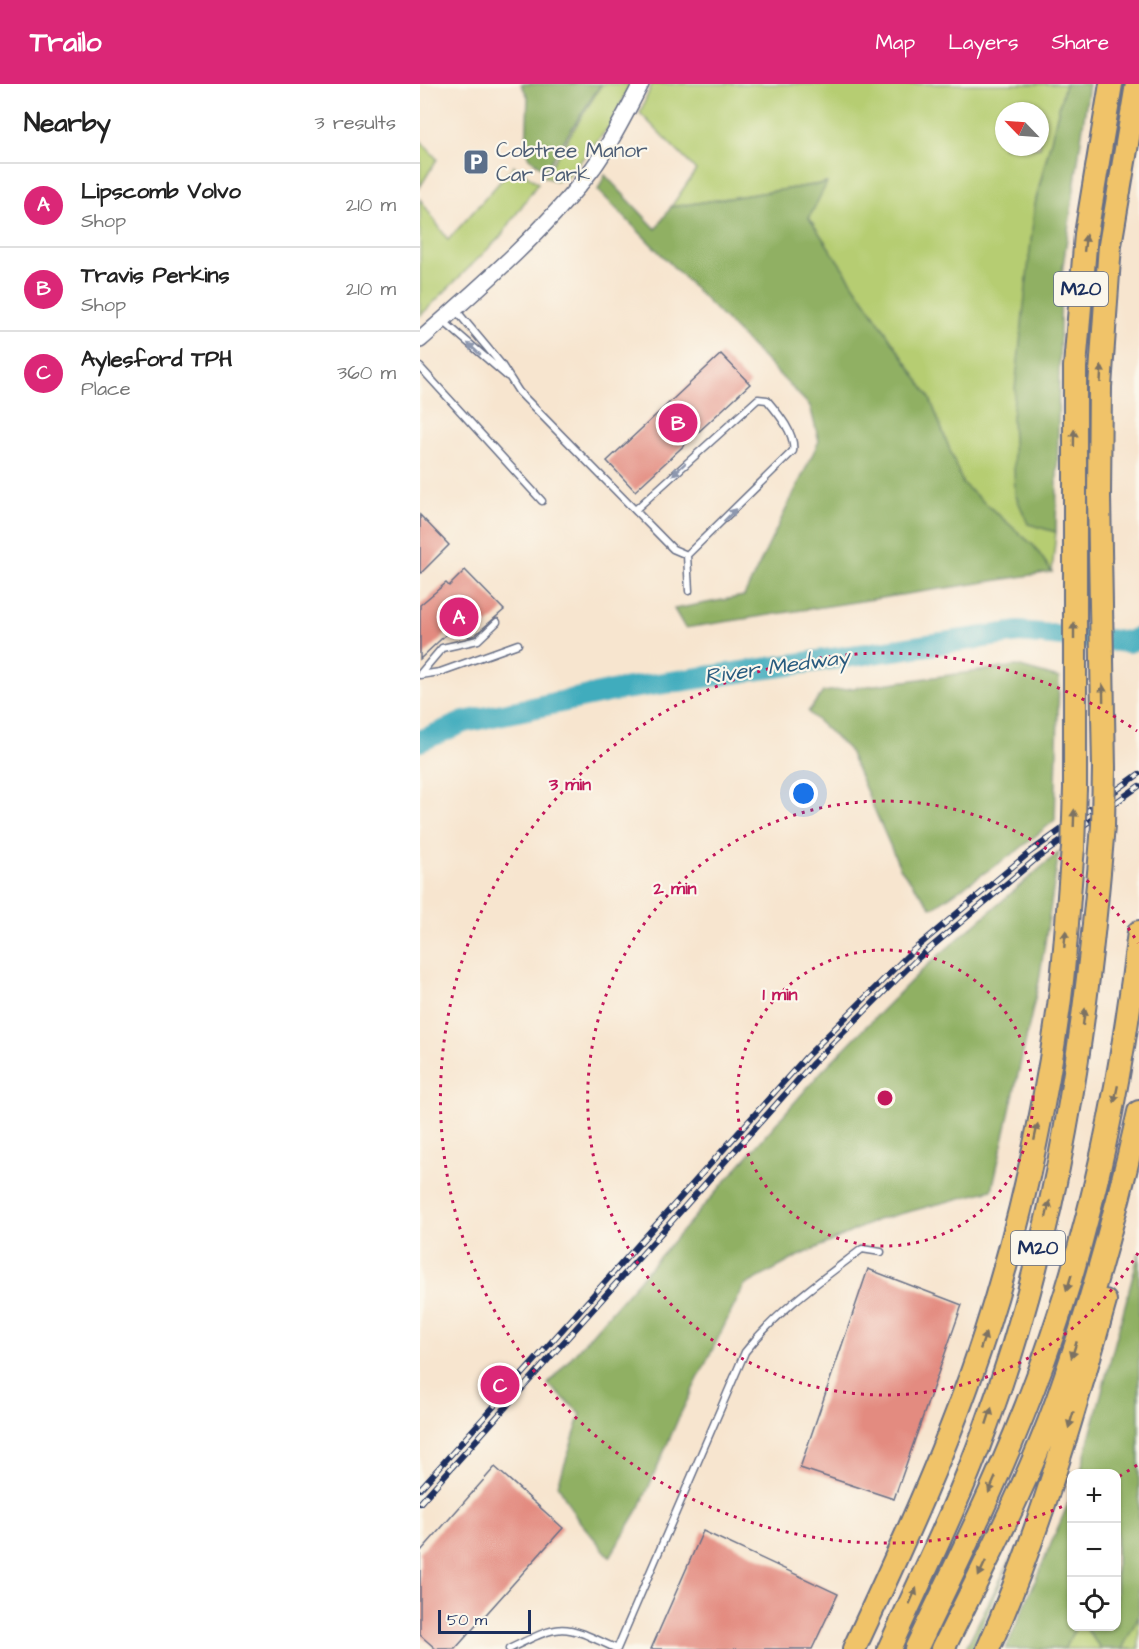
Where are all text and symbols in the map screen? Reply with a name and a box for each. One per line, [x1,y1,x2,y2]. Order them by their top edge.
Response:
text: Trailo [30,23,102,62]
text: Map [875,28,915,57]
text: Layers [948,28,1018,57]
text: Share [1051,28,1109,57]
north arrow [995,102,1049,156]
text: Nearby [24,105,111,141]
text: 3 results [314,109,396,137]
place label: Cobtree Manor Car Park [496,136,648,189]
parking icon: Cobtree Manor Car Park [461,147,491,177]
text: Lipscomb Volvo [81,176,241,207]
text: A [37,191,50,219]
text: 210 m [346,191,396,219]
text: Shop [81,207,126,235]
one-way arrow [1081,234,1090,253]
text: Travis Perkins [81,260,230,291]
road number: M20 [1054,272,1108,306]
text: B [36,275,51,303]
text: 210 m [346,275,396,303]
text: Shop [81,291,126,319]
one-way arrow [467,343,482,356]
text: Aylesford TPH [81,344,232,375]
text: C [36,359,51,387]
text: 360 m [337,359,396,387]
one-way arrow [1096,365,1106,384]
text: Place [81,375,131,403]
pin: B [658,400,698,446]
one-way arrow [1069,428,1079,447]
one-way arrow [671,462,686,476]
one-way arrow [722,509,736,523]
pin: A [440,594,478,640]
one-way arrow [1069,621,1079,640]
water label: River Medway [703,641,854,693]
one-way arrow [1098,684,1107,703]
text: 3 min [548,772,591,797]
your location [789,779,818,808]
one-way arrow [1069,808,1078,827]
text: 2 min [652,876,697,901]
one-way arrow [1060,930,1070,949]
text: 1 min [762,982,798,1007]
one-way arrow [1079,1008,1089,1027]
one-way arrow [1111,1085,1120,1104]
centre of rings [875,1088,895,1108]
one-way arrow [1032,1123,1042,1141]
one-way arrow [1044,1199,1053,1218]
road number: M20 [1011,1231,1065,1265]
one-way arrow [1064,1274,1073,1292]
one-way arrow [978,1332,988,1350]
one-way arrow [1068,1341,1078,1359]
pin: C [480,1362,520,1408]
one-way arrow [985,1407,995,1425]
one-way arrow [1066,1411,1075,1429]
map controls [1067,1469,1121,1631]
button: + [1067,1469,1121,1523]
one-way arrow [988,1476,997,1493]
button: − [1067,1523,1121,1577]
one-way arrow [978,1560,987,1577]
button: locate [1067,1577,1121,1631]
one-way arrow [908,1586,918,1604]
scale bar [438,1607,531,1634]
text: 50 m [447,1609,487,1631]

